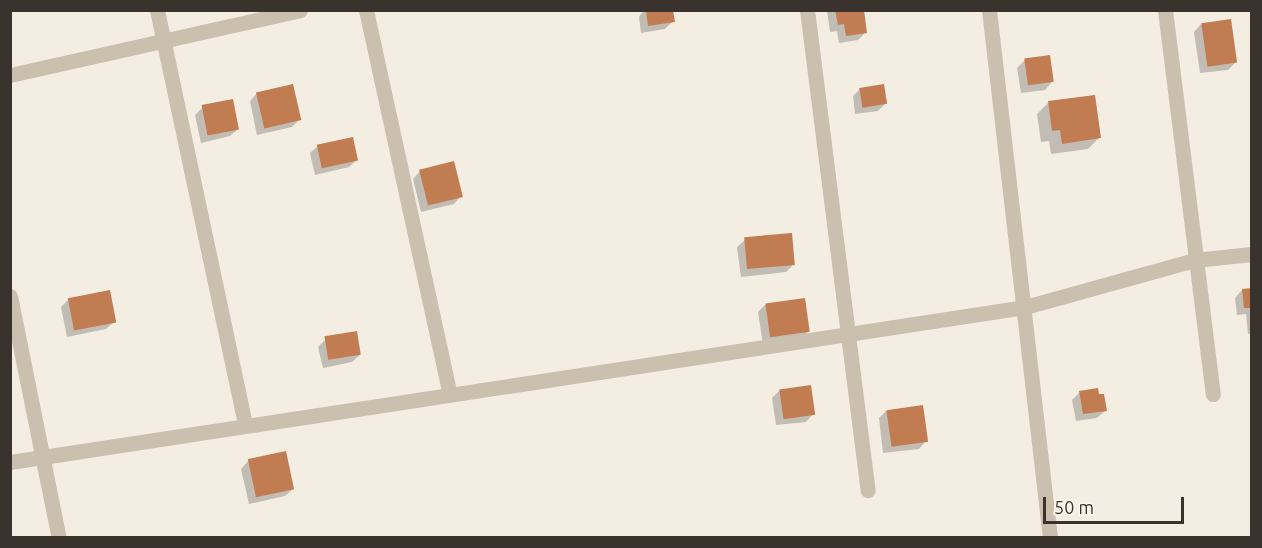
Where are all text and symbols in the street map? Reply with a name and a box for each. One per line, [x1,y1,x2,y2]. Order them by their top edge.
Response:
scale bar [1046,485,1187,523]
text: 50 m [1054,497,1094,517]

